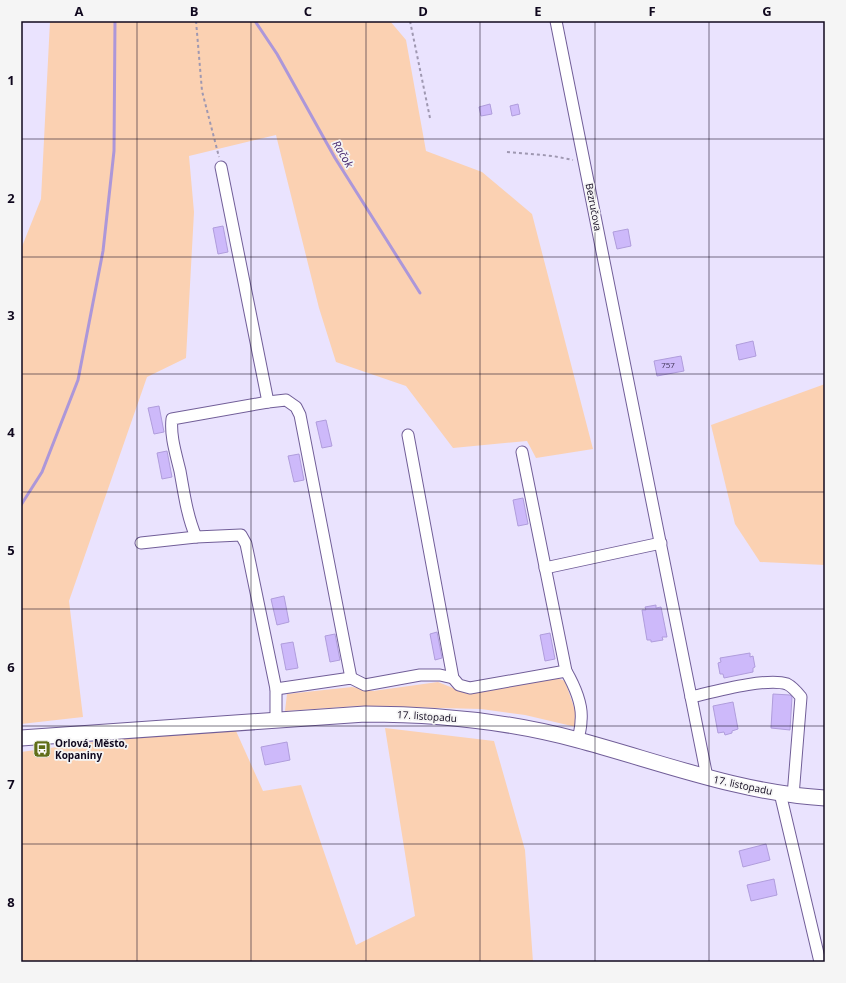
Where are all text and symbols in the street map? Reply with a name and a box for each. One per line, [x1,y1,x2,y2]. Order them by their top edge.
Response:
text: A [75,2,84,20]
text: B [190,2,199,20]
text: C [304,2,312,20]
text: D [418,2,428,20]
text: E [534,2,542,20]
text: F [648,2,656,20]
text: G [762,2,772,20]
text: 1 [7,71,15,89]
water label: Račok [330,137,358,171]
street label: Bezručova [583,182,605,232]
text: 2 [7,189,15,207]
text: 3 [7,306,15,324]
house number: 757 [661,359,675,370]
text: 4 [7,423,15,441]
text: 5 [7,541,15,559]
text: 6 [7,658,15,676]
street label: 17. listopadu [397,707,457,725]
place label: Orlová, Město, Kopaniny [55,736,128,762]
bus stop icon: Orlová, Město, Kopaniny [32,739,52,759]
street label: 17. listopadu [712,772,774,798]
text: 7 [7,775,15,793]
text: 8 [7,893,15,911]

